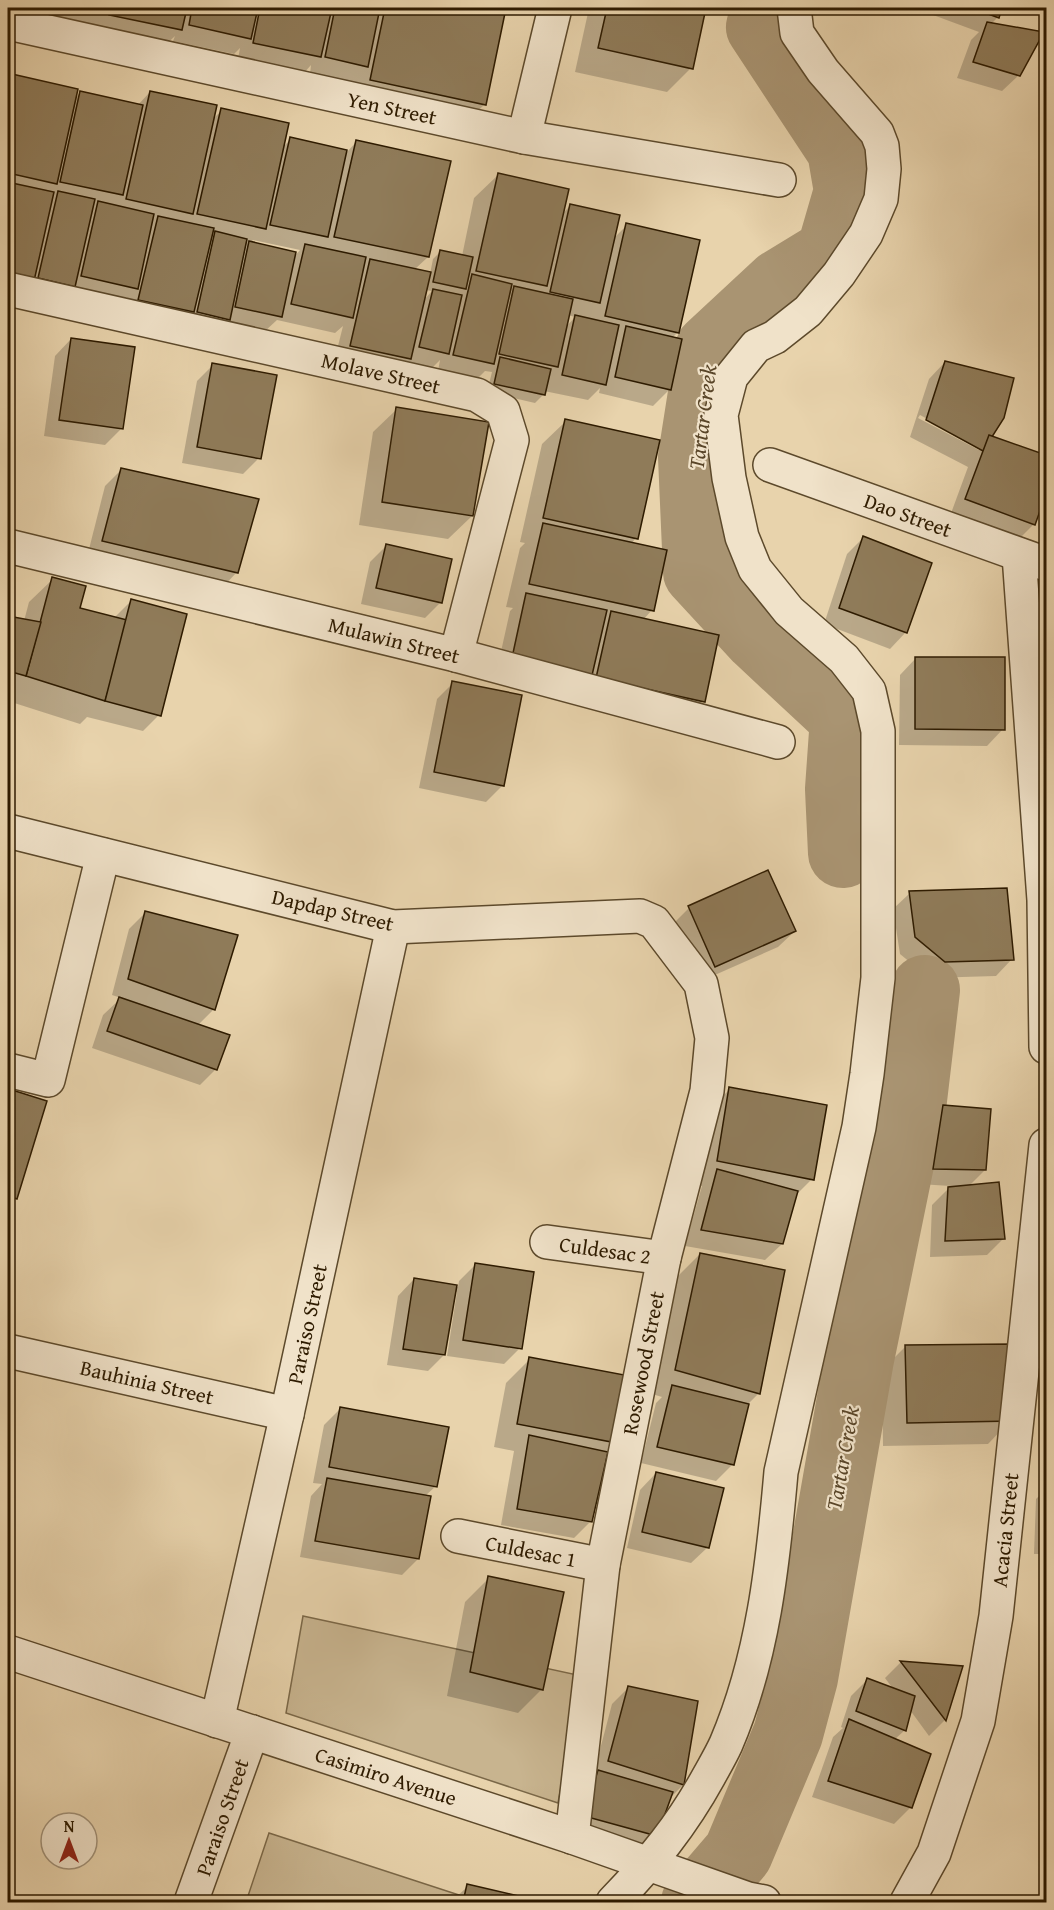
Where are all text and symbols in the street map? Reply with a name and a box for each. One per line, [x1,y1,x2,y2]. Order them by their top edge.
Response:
street label: Yen Street [344,83,440,133]
street label: Molave Street [319,344,444,402]
water label: Tartar Creek [680,362,724,471]
street label: Dao Street [860,485,957,545]
street label: Mulawin Street [325,609,464,671]
street label: Dapdap Street [269,881,398,939]
street label: Culdesac 2 [557,1228,653,1272]
street label: Paraiso Street [279,1260,335,1387]
street label: Rosewood Street [614,1288,672,1438]
street label: Bauhinia Street [77,1352,217,1413]
water label: Tartar Creek [817,1402,867,1513]
street label: Acacia Street [984,1471,1026,1589]
street label: Culdesac 1 [483,1527,579,1575]
street label: Casimiro Avenue [311,1739,461,1813]
street label: Paraiso Street [187,1754,257,1880]
north arrow [39,1811,99,1871]
text: N [64,1814,75,1838]

